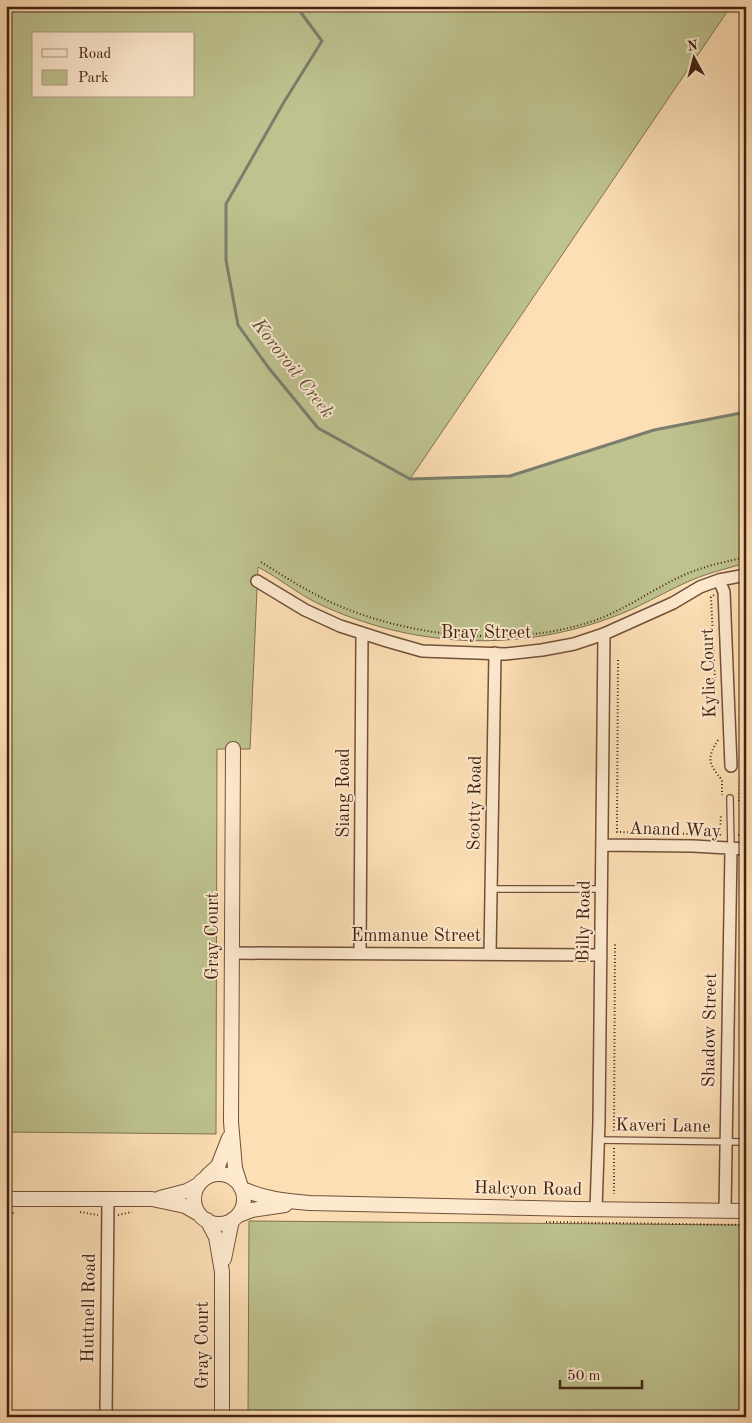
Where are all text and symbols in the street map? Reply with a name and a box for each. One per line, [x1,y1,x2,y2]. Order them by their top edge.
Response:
legend [32,32,195,98]
north arrow [670,32,720,82]
text: N [686,38,699,54]
text: Road [78,47,112,62]
text: Park [78,71,109,86]
water label: Kororoit Creek [247,315,337,422]
street label: Bray Street [441,624,531,642]
street label: Kylie Court [698,627,720,719]
street label: Siang Road [335,748,353,838]
street label: Scotty Road [465,755,485,851]
street label: Anand Way [628,819,722,841]
street label: Billy Road [574,880,594,962]
street label: Gray Court [204,892,222,980]
street label: Emmanue Street [351,927,481,945]
street label: Shadow Street [700,973,720,1087]
street label: Kaveri Lane [615,1116,711,1136]
street label: Halcyon Road [474,1179,582,1199]
street label: Huttnell Road [79,1253,99,1363]
street label: Gray Court [194,1301,212,1389]
scale bar [560,1358,642,1390]
text: 50 m [567,1369,601,1384]

